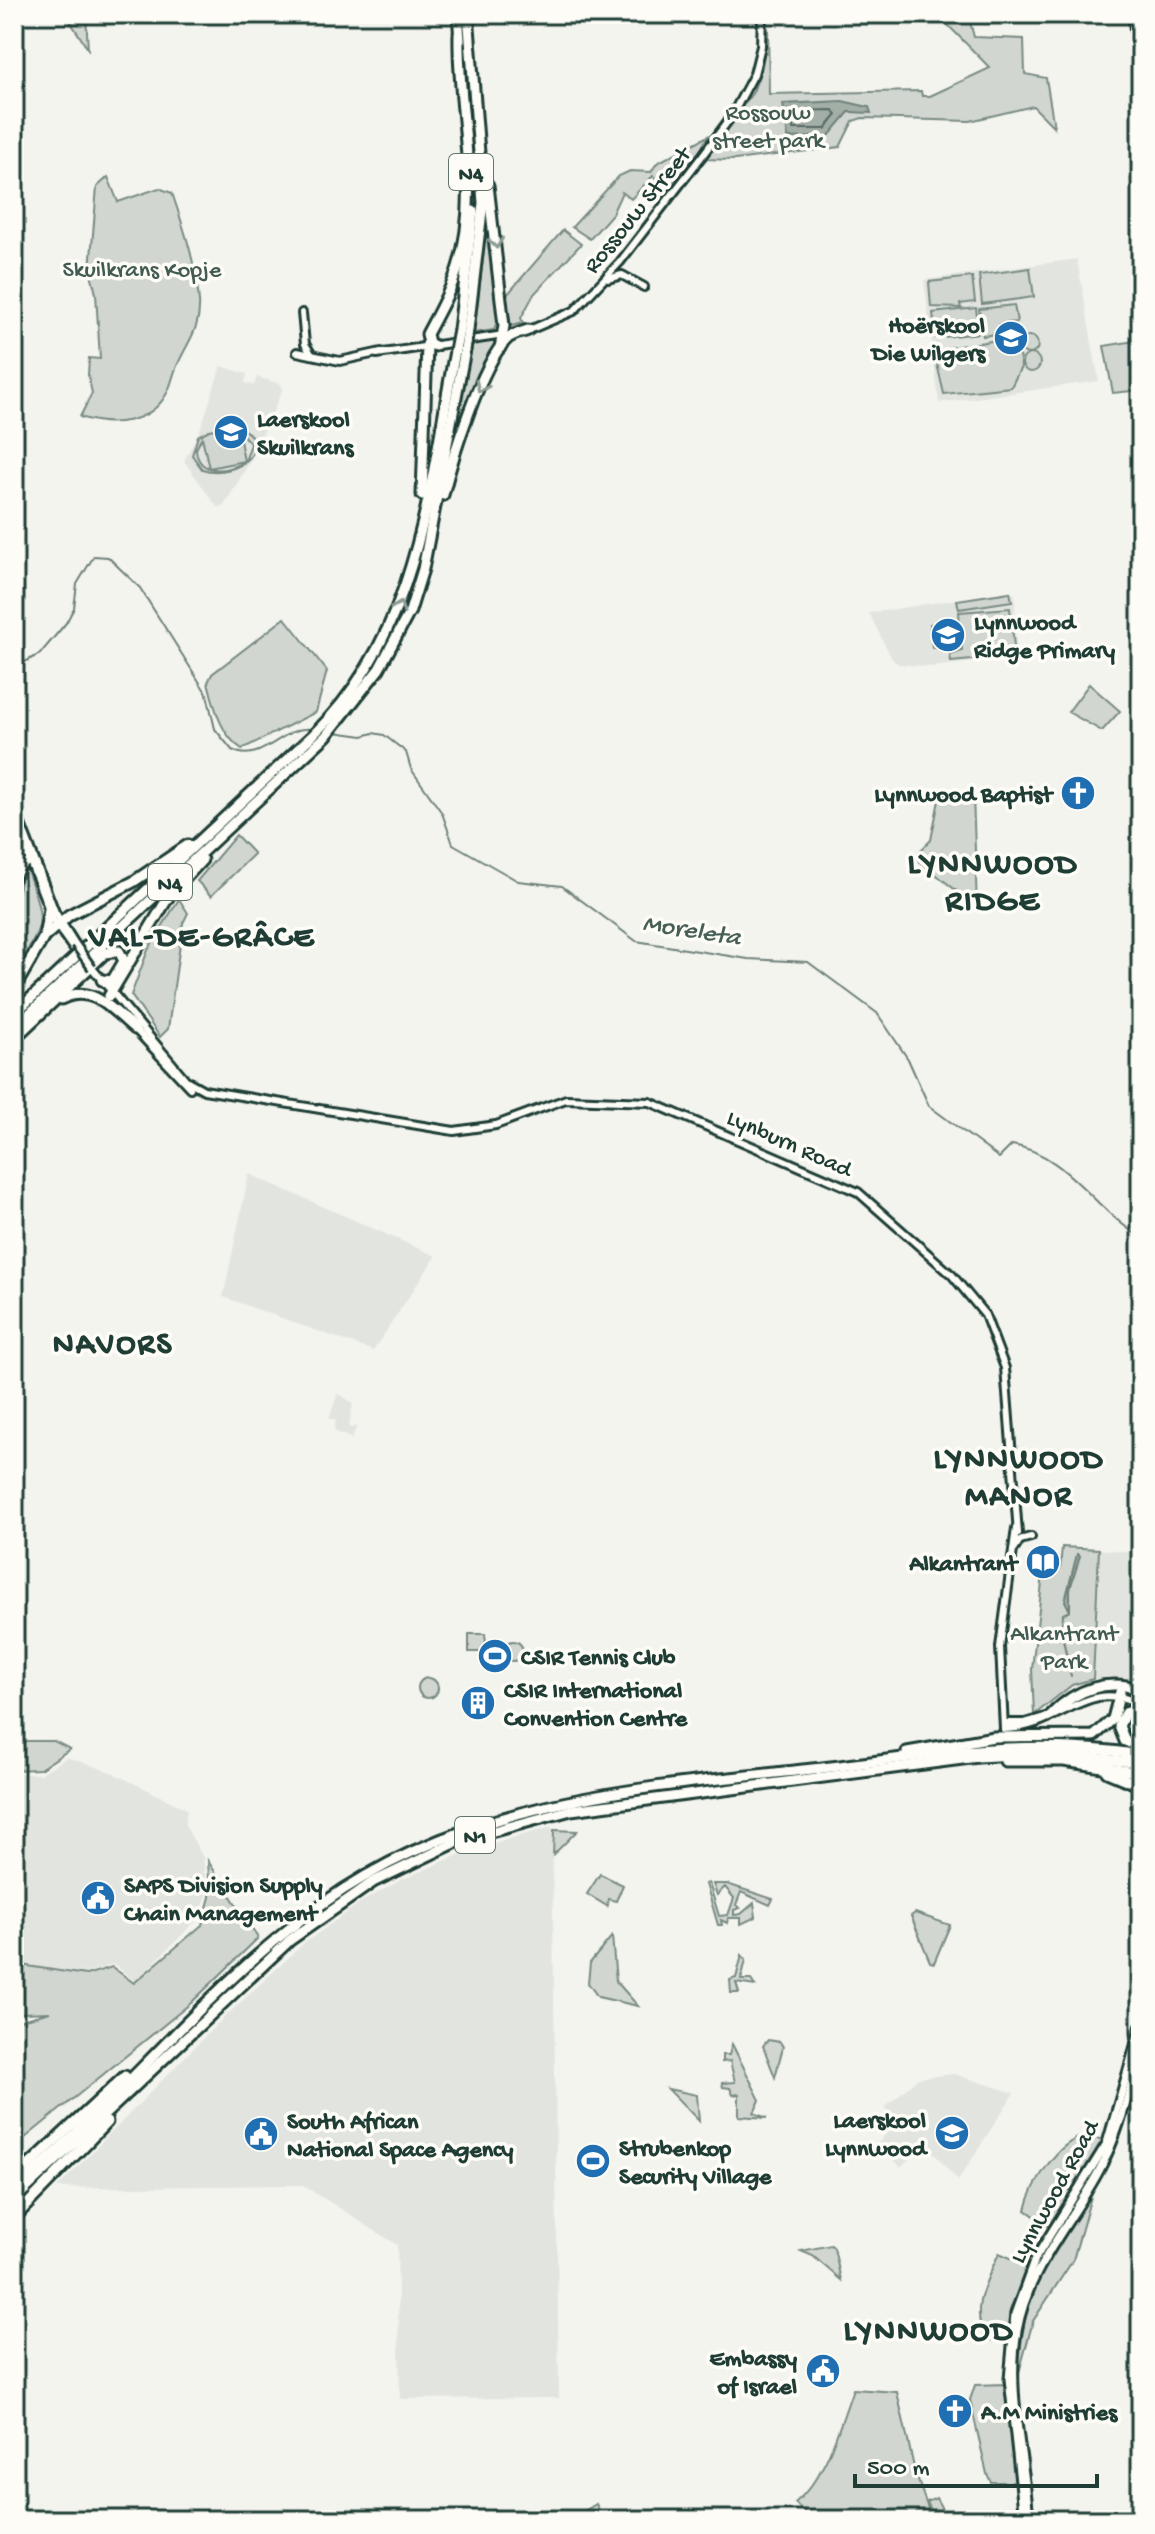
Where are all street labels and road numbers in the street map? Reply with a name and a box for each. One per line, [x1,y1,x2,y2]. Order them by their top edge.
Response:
street label: Rossouw Street [579,140,700,280]
road number: N4 [449,154,493,190]
road number: N4 [148,864,192,900]
street label: Lynburn Road [721,1105,857,1186]
road number: N1 [455,1817,495,1853]
street label: Lynnwood Road [1005,2114,1108,2269]

